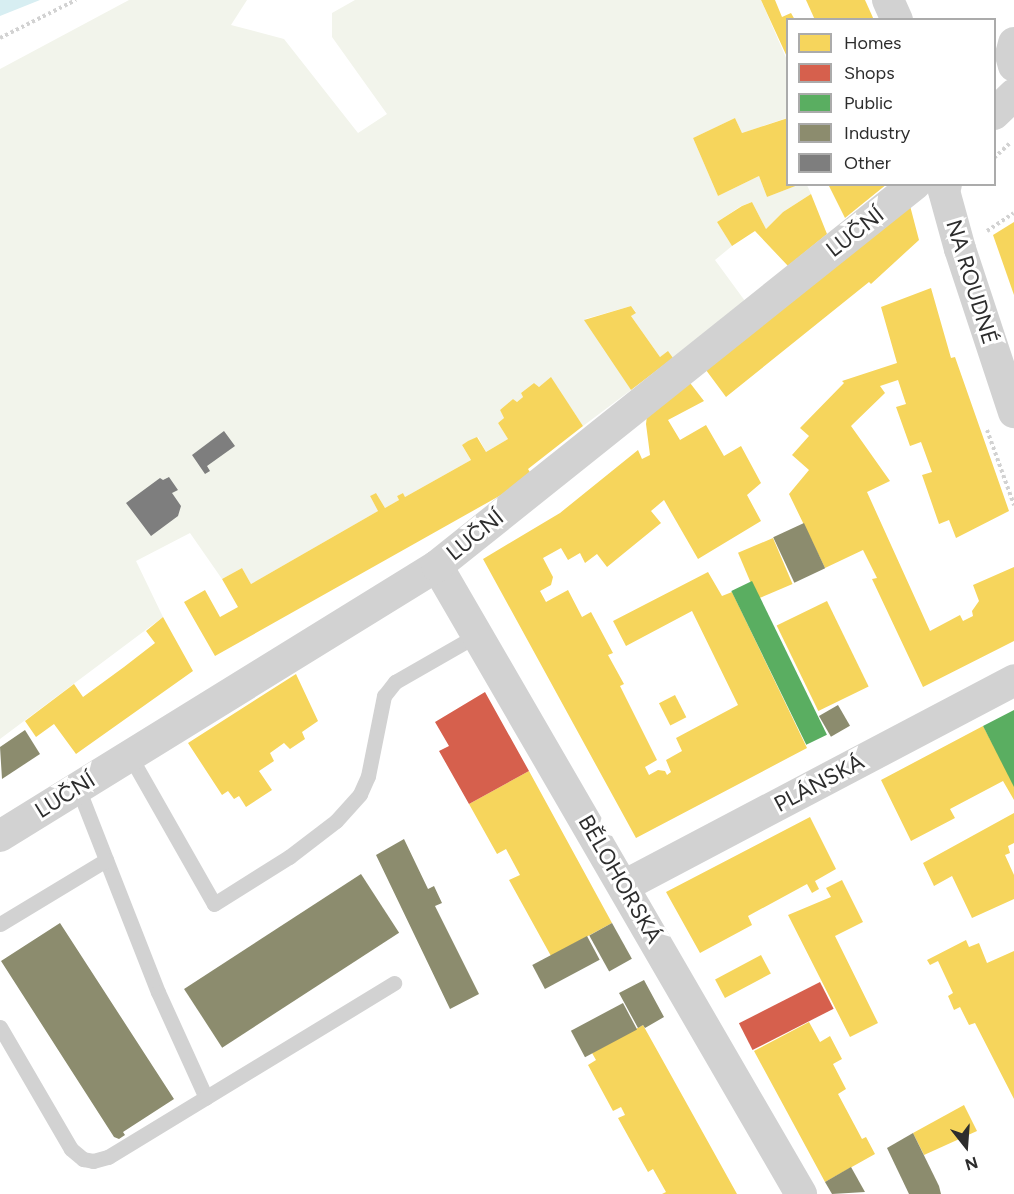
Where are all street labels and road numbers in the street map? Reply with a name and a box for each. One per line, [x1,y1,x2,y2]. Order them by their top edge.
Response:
street label: LUČNÍ [821,201,889,263]
street label: NA ROUDNÉ [941,216,1003,348]
street label: LUČNÍ [441,504,509,566]
street label: PLÁNSKÁ [770,748,868,818]
street label: LUČNÍ [30,766,100,824]
street label: BĚLOHORSKÁ [573,810,667,948]

